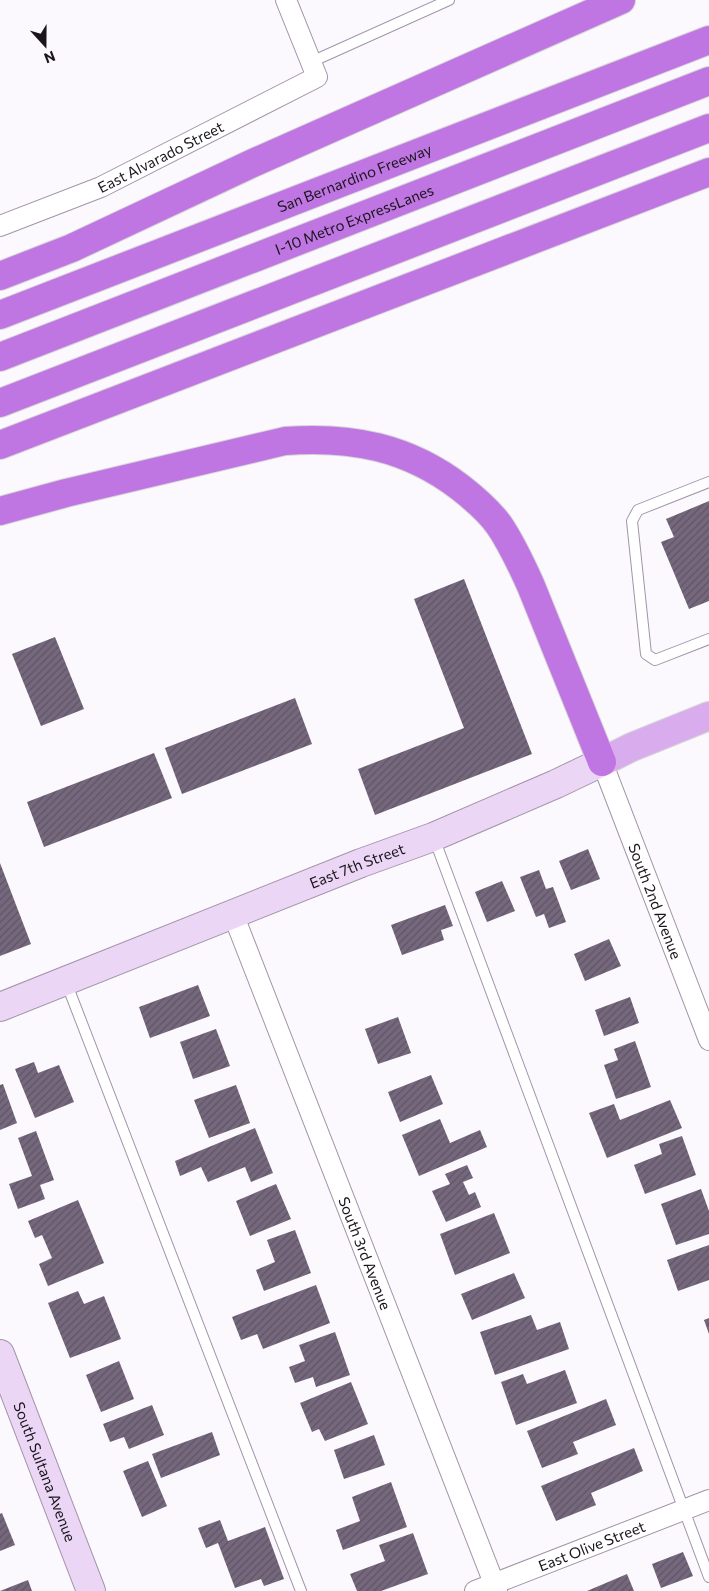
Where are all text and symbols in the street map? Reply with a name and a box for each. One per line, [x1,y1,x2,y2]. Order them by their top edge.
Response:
north arrow [20,20,70,70]
text: N [42,48,58,67]
street label: East Alvarado Street [95,117,226,196]
street label: San Bernardino Freeway [275,139,434,216]
street label: I-10 Metro ExpressLanes [272,180,436,258]
street label: East 7th Street [307,839,407,892]
street label: South 2nd Avenue [625,841,686,961]
street label: South 3rd Avenue [335,1194,395,1312]
street label: South Sultana Avenue [10,1399,80,1544]
street label: East Olive Street [535,1517,648,1575]

